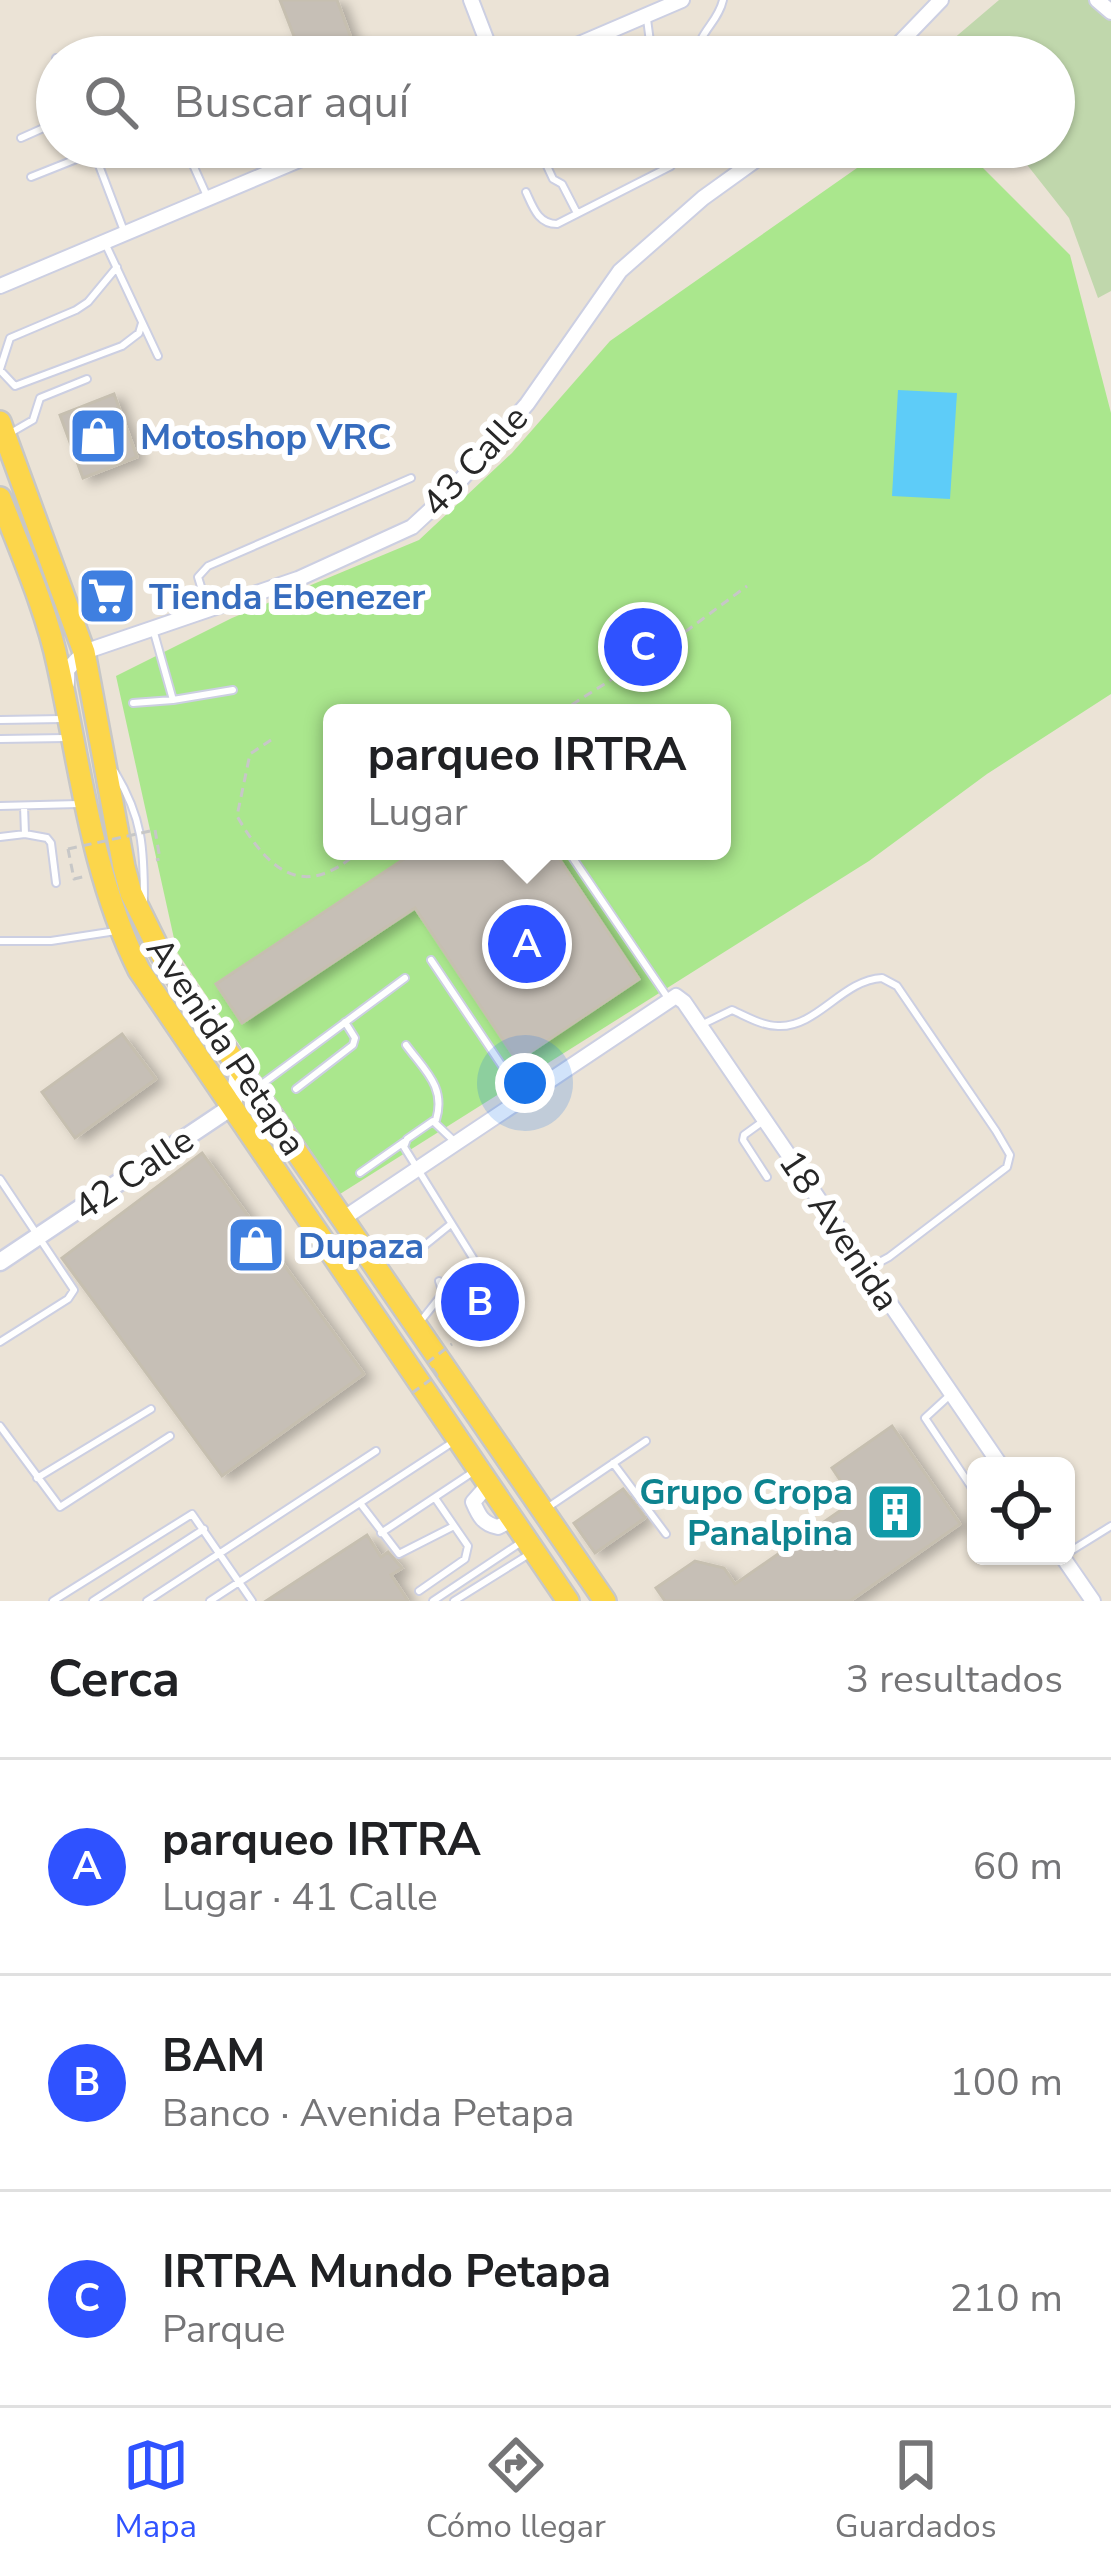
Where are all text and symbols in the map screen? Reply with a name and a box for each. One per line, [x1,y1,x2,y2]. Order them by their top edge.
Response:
search box [36,36,1075,168]
icon: search [78,69,144,135]
text: Buscar aquí [174,72,409,133]
street label: 43 Calle [411,395,539,527]
shop icon: Motoshop VRC [67,405,129,467]
place label: Motoshop VRC [140,413,392,462]
supermarket icon: Tienda Ebenezer [76,565,138,627]
place label: Tienda Ebenezer [149,573,425,622]
pin: C [604,602,682,692]
popup [323,704,731,860]
text: parqueo IRTRA [368,725,686,786]
text: Lugar [368,786,468,839]
pin: A [488,899,566,989]
street label: Avenida Petapa [135,928,317,1166]
your location [495,1053,555,1113]
street label: 42 Calle [64,1116,204,1232]
street label: 18 Avenida [767,1141,911,1321]
shop icon: Dupaza [225,1214,287,1276]
place label: Dupaza [298,1222,424,1271]
pin: B [441,1257,519,1347]
map controls [967,1457,1075,1565]
button: locate [967,1457,1075,1565]
place label: Grupo Cropa Panalpina [639,1468,853,1558]
building icon: Grupo Cropa Panalpina [864,1481,926,1543]
text: Cerca [48,1644,180,1714]
text: 3 resultados [846,1653,1063,1706]
text: parqueo IRTRA [162,1810,481,1871]
text: A [72,1840,102,1893]
text: 60 m [973,1840,1063,1893]
text: Lugar · 41 Calle [162,1871,438,1924]
text: BAM [162,2026,265,2087]
text: B [74,2056,100,2109]
text: 100 m [949,2056,1063,2109]
text: Banco · Avenida Petapa [162,2087,574,2140]
text: IRTRA Mundo Petapa [162,2242,611,2303]
text: C [74,2272,100,2325]
text: 210 m [949,2272,1063,2325]
text: Parque [162,2303,286,2356]
tab: Mapa [114,2432,197,2549]
tab: Cómo llegar [426,2432,606,2549]
tab: Guardados [835,2432,997,2549]

